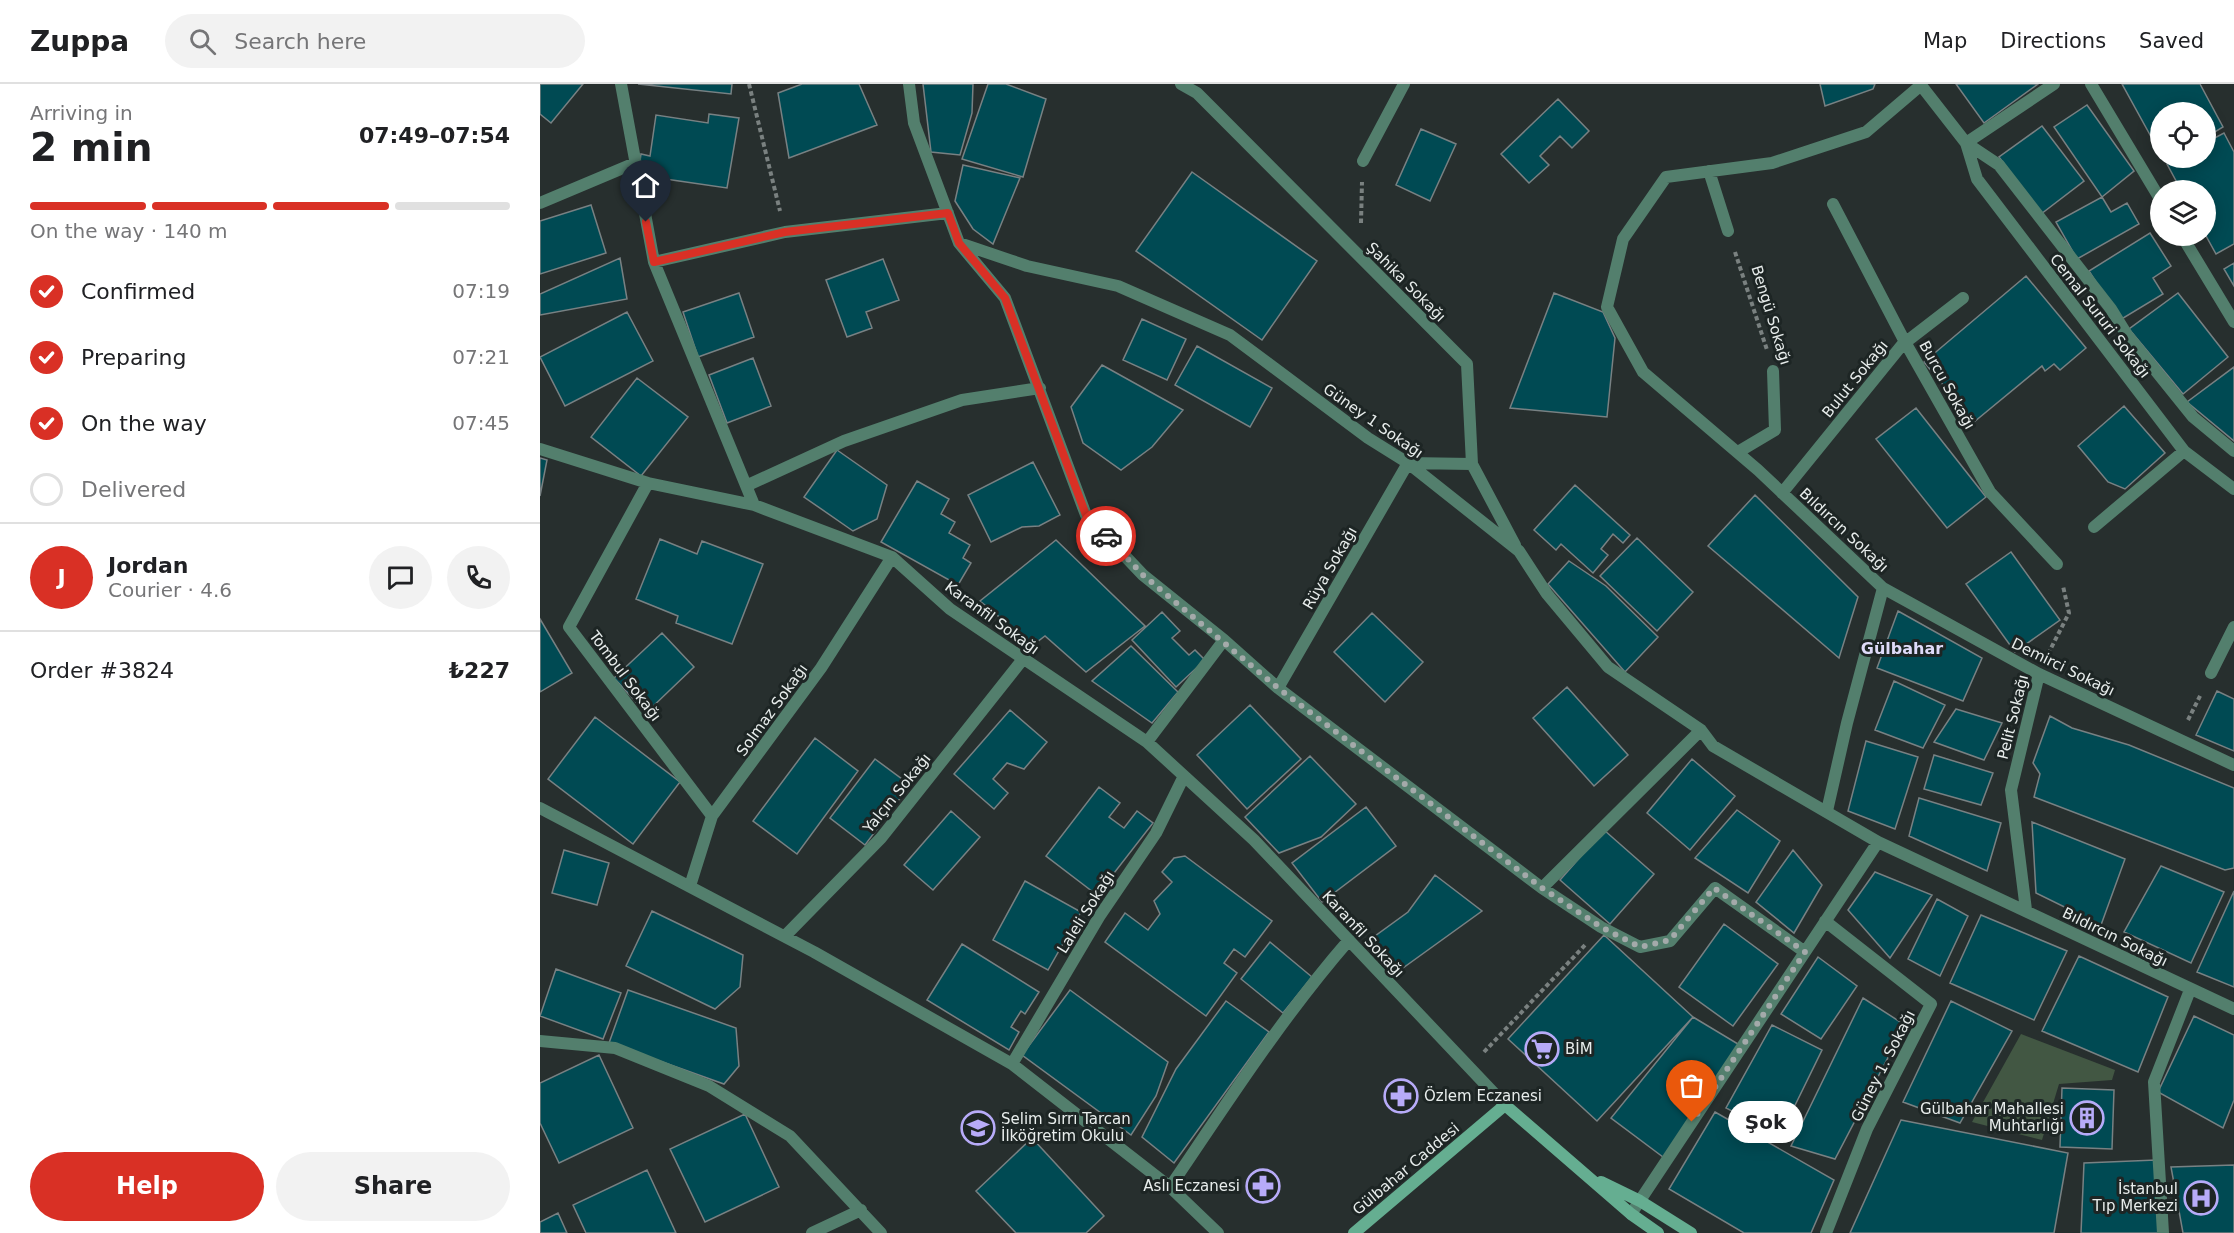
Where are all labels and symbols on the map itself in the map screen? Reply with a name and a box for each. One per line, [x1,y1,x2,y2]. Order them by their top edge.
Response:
pin [620,160,671,222]
street label: Şahika Sokağı [1363,239,1449,325]
street label: Cemal Sururi Sokağı [2046,250,2154,382]
street label: Bengü Sokağı [1747,263,1795,367]
street label: Bulut Sokağı [1818,337,1892,421]
street label: Burcu Sokağı [1915,338,1979,432]
street label: Güney 1 Sokağı [1320,380,1426,462]
street label: Bıldırcın Sokağı [1796,484,1892,576]
courier [1076,506,1136,566]
street label: Rüya Sokağı [1299,524,1361,612]
street label: Karanfil Sokağı [941,578,1043,658]
street label: Tombul Sokağı [585,627,665,725]
street label: Demirci Sokağı [2008,634,2118,700]
district label: Gülbahar [1861,639,1943,658]
street label: Solmaz Sokağı [733,660,811,760]
street label: Pelit Sokağı [1994,673,2032,761]
street label: Yalçın Sokağı [859,750,935,837]
street label: Laleli Sokağı [1053,867,1119,957]
street label: Karanfil Sokağı [1318,887,1408,981]
street label: Bıldırcın Sokağı [2059,904,2171,970]
street label: Güney 1. Sokağı [1847,1007,1919,1125]
supermarket icon: BİM [1524,1031,1560,1067]
place label: BİM [1565,1039,1593,1058]
pin [1666,1060,1717,1122]
pharmacy icon: Özlem Eczanesi [1383,1078,1419,1114]
place label: Özlem Eczanesi [1424,1086,1542,1105]
place label: Gülbahar Mahallesi Muhtarlığı [1920,1100,2064,1135]
building icon: Gülbahar Mahallesi Muhtarlığı [2069,1100,2105,1136]
callout: Şok [1728,1101,1803,1143]
school or university icon: Selim Sırrı Tarcan İlköğretim Okulu [960,1110,996,1146]
place label: Selim Sırrı Tarcan İlköğretim Okulu [1001,1110,1131,1145]
street label: Gülbahar Caddesi [1349,1119,1463,1219]
pharmacy icon: Aslı Eczanesi [1245,1168,1281,1204]
place label: Aslı Eczanesi [1143,1177,1240,1195]
place label: İstanbul Tıp Merkezi [2092,1179,2178,1215]
hospital icon: İstanbul Tıp Merkezi [2183,1180,2219,1216]

